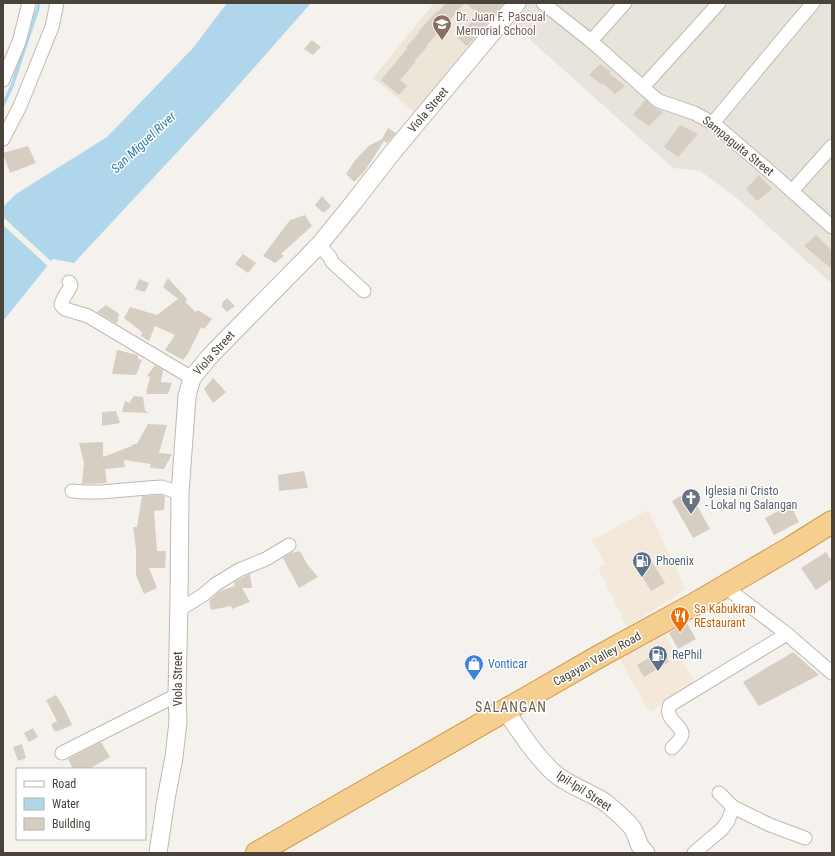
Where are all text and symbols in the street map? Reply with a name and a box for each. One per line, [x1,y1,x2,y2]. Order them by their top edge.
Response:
place label: Dr. Juan F. Pascual Memorial School [456,10,546,38]
school or university icon: Dr. Juan F. Pascual Memorial School [431,13,453,41]
street label: Viola Street [405,84,451,136]
water label: San Miguel River [108,108,180,176]
street label: Sampaguita Street [700,113,777,179]
street label: Viola Street [190,328,238,378]
place label: Iglesia ni Cristo - Lokal ng Salangan [705,484,798,512]
church icon: Iglesia ni Cristo - Lokal ng Salangan [680,487,702,515]
fuel station icon: Phoenix [631,550,653,578]
place label: Phoenix [656,554,694,568]
place label: Sa Kabukiran REstaurant [694,602,756,630]
restaurant icon: Sa Kabukiran REstaurant [669,605,691,633]
street label: Cagayan Valley Road [551,629,643,689]
fuel station icon: RePhil [647,644,669,672]
place label: RePhil [672,648,702,662]
street label: Viola Street [171,651,185,706]
shop icon: Vonticar [463,653,485,681]
place label: Vonticar [488,657,528,671]
district label: SALANGAN [475,699,547,715]
legend [16,768,146,840]
street label: Ipil-Ipil Street [554,768,614,814]
text: Road [52,777,76,791]
text: Water [52,797,80,811]
text: Building [52,817,90,831]

